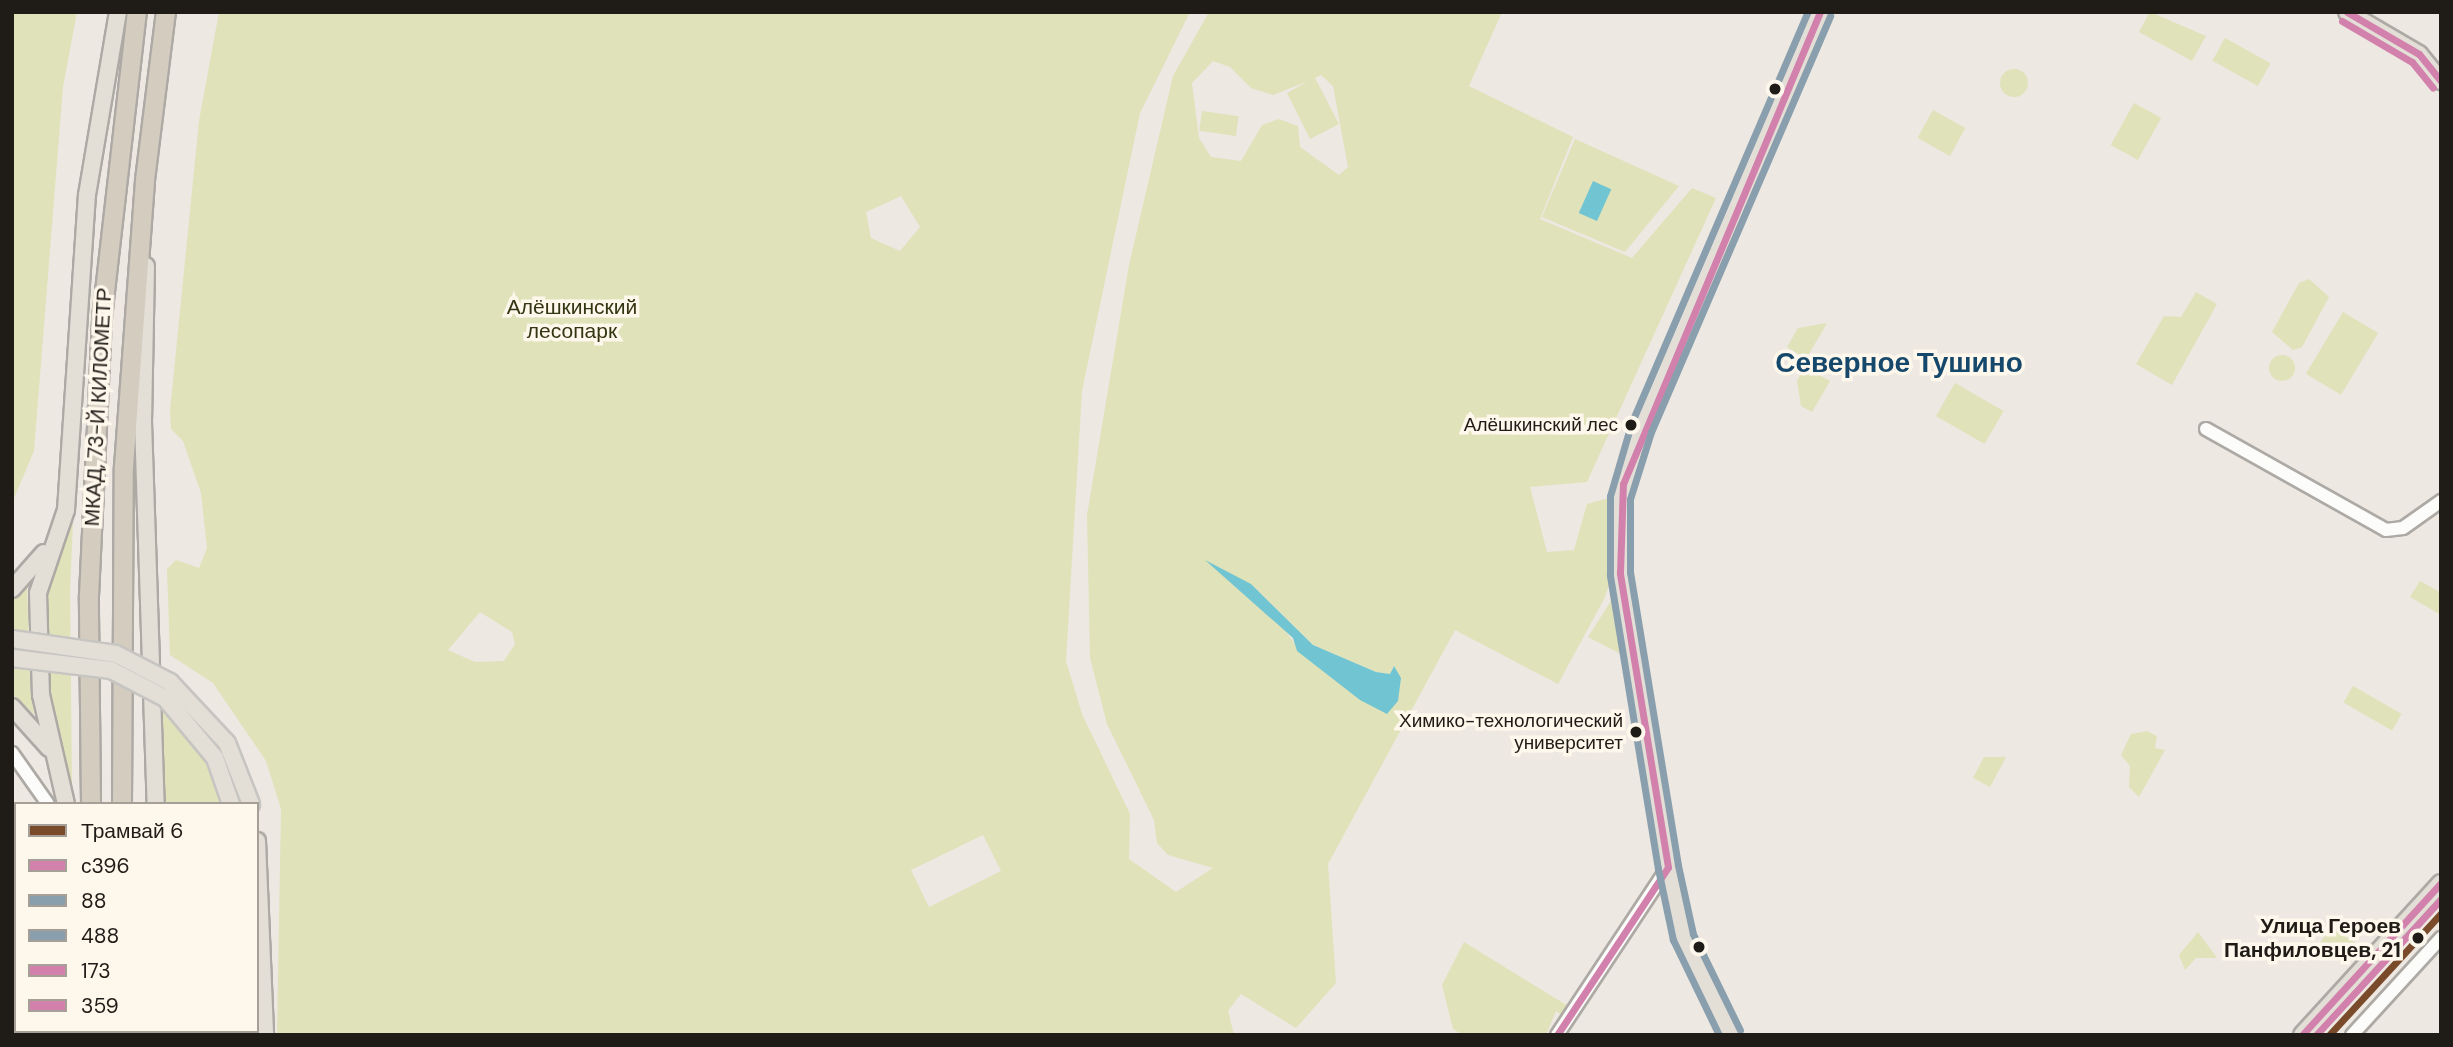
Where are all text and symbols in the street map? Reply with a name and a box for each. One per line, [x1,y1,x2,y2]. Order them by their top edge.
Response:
unlabelled marker [1768,82,1782,96]
street label: МКАД, 73-Й КИЛОМЕТР [79,287,117,527]
park label: Алёшкинский лесопарк [507,294,637,344]
district label: Северное Тушино [1775,346,2023,380]
place label: Алёшкинский лес [1464,414,1618,436]
marker: Алёшкинский лес [1624,418,1638,432]
place label: Химико-технологический университет [1399,710,1623,754]
marker: Химико-технологический университет [1629,725,1643,739]
legend [14,802,259,1033]
text: Трамвай 6 [81,817,184,845]
text: с396 [81,852,130,880]
text: 88 [81,887,107,915]
place label: Улица Героев Панфиловцев, 21 [2224,913,2401,963]
text: 488 [81,922,119,950]
marker: Улица Героев Панфиловцев, 21 [2407,927,2429,949]
unlabelled marker [1692,940,1706,954]
text: 173 [81,957,111,985]
text: 359 [81,992,119,1020]

